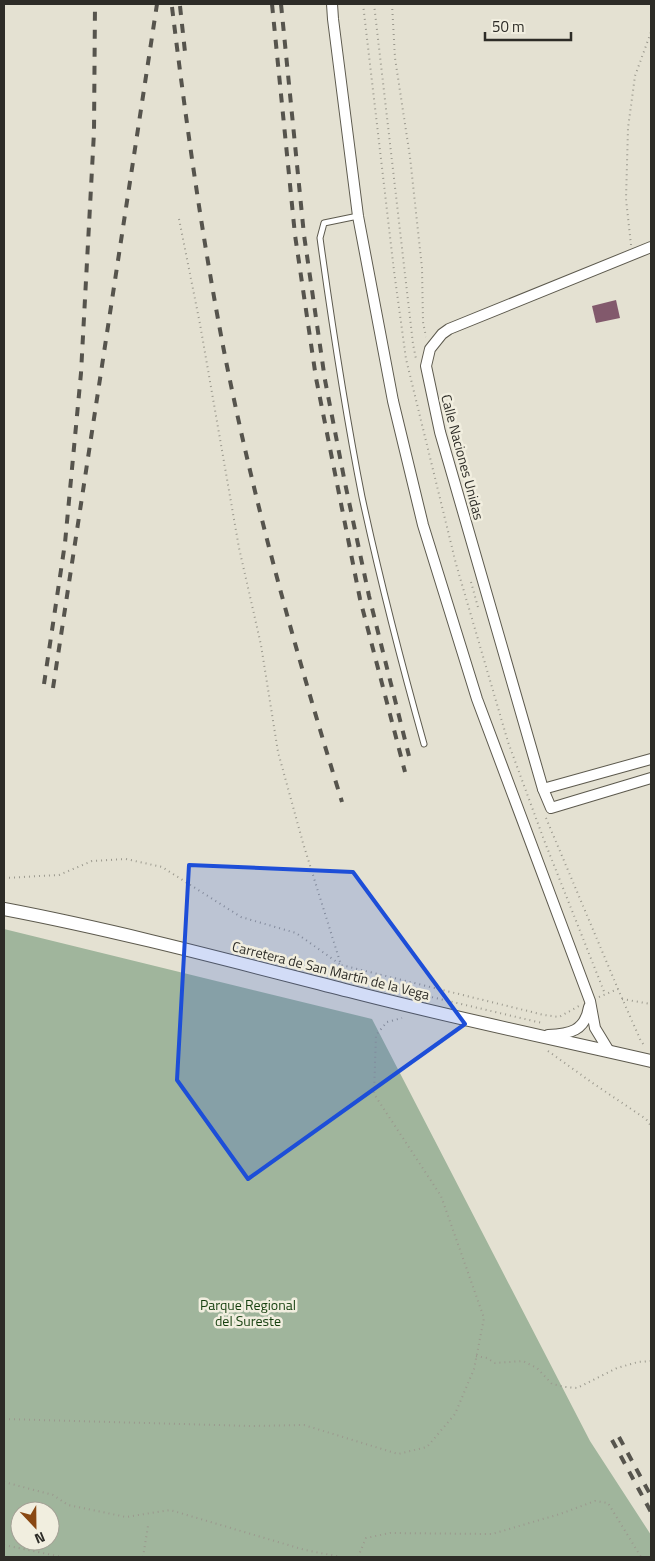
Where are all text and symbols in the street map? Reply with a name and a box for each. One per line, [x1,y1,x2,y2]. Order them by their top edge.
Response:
scale bar [485,10,571,42]
text: 50 m [492,15,525,38]
street label: Calle Naciones Unidas [436,392,490,522]
street label: Carretera de San Martín de la Vega [230,935,432,1005]
park label: Parque Regional del Sureste [200,1294,296,1331]
north arrow [10,1501,60,1551]
text: N [32,1527,48,1550]

